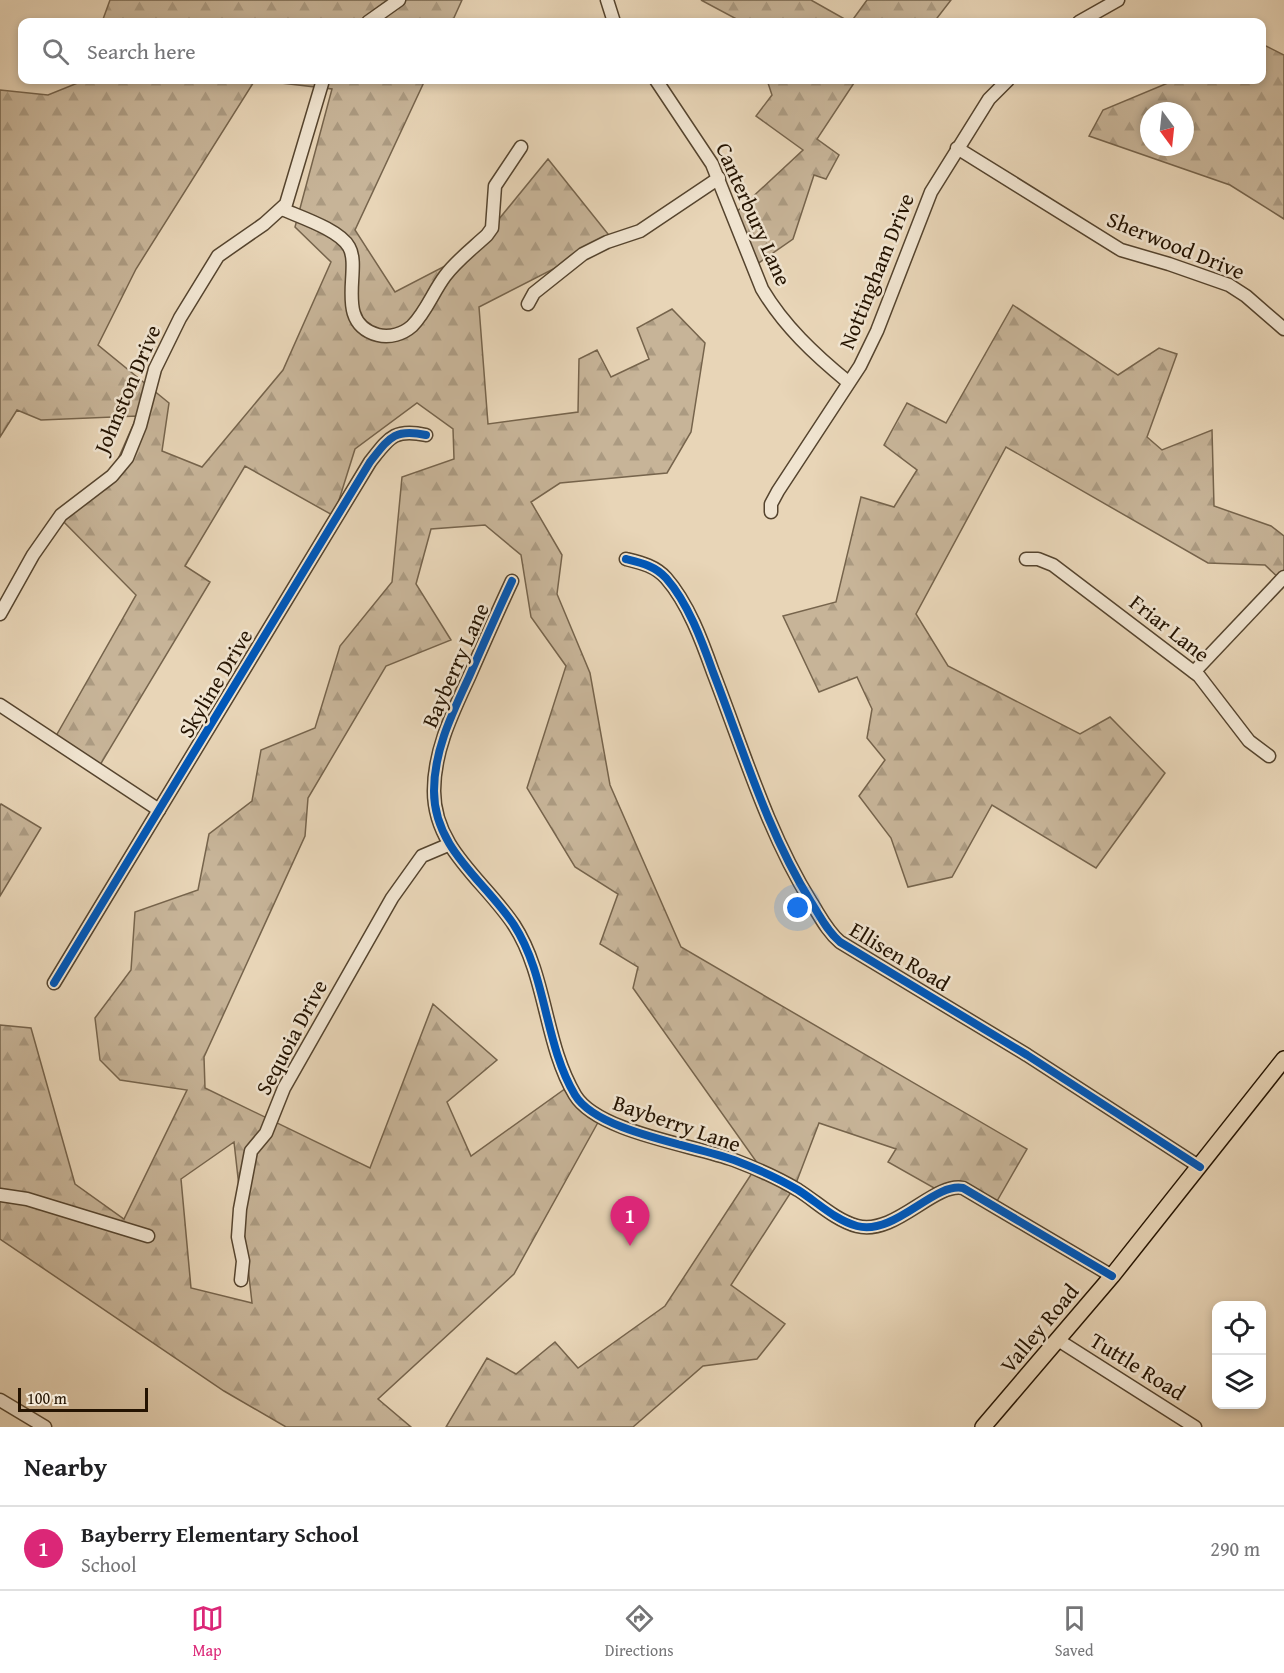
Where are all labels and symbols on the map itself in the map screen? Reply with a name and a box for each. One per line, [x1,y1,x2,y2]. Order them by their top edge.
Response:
north arrow [1140,102,1194,156]
street label: Canterbury Lane [708,137,800,291]
street label: Nottingham Drive [830,188,922,354]
street label: Sherwood Drive [1102,203,1250,287]
street label: Johnston Drive [84,320,169,461]
street label: Friar Lane [1123,586,1217,670]
street label: Bayberry Lane [413,598,497,732]
street label: Skyline Drive [170,622,260,744]
your location [783,893,812,922]
street label: Ellisen Road [844,913,956,999]
street label: Sequoia Drive [247,974,335,1100]
street label: Bayberry Lane [609,1086,745,1160]
pin: 1 [610,1196,650,1246]
street label: Valley Road [992,1276,1086,1380]
street label: Tuttle Road [1084,1324,1192,1408]
scale bar [18,1385,148,1412]

